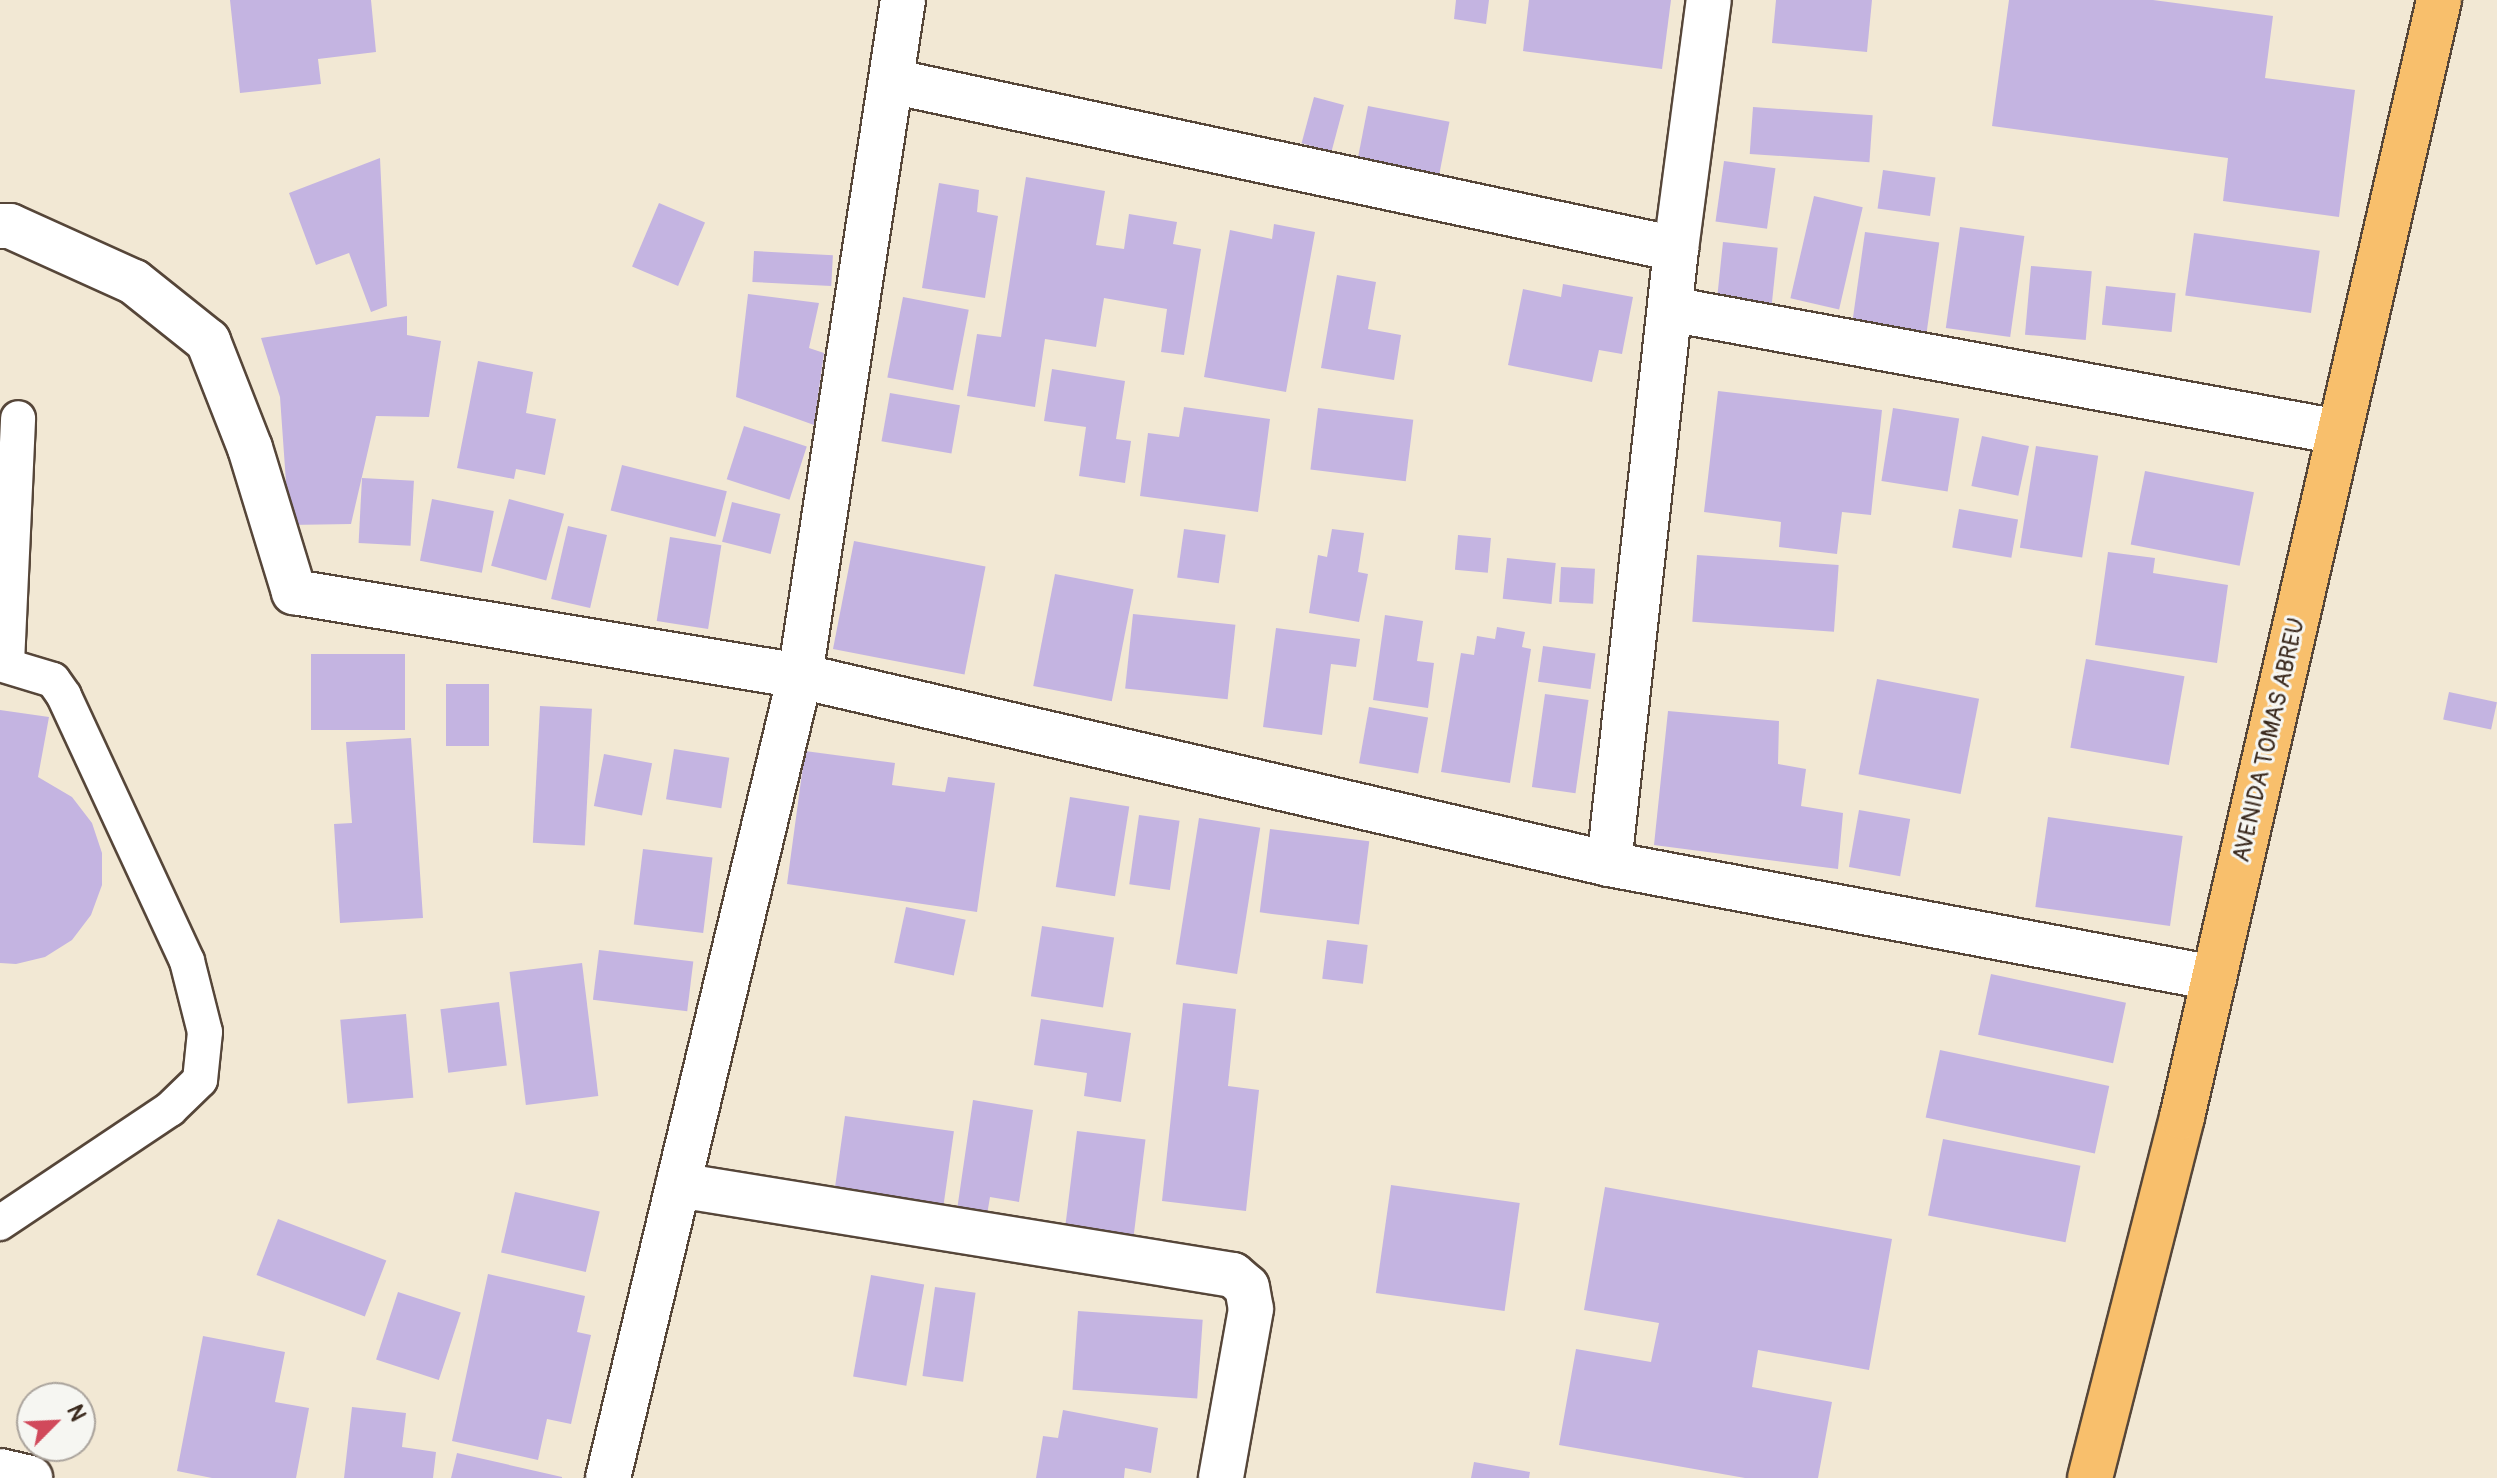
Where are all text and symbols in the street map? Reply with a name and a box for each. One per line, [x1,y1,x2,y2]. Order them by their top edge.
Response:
street label: AVENIDA TOMAS ABREU [2227,615,2311,865]
north arrow [16,1382,96,1462]
text: N [60,1401,92,1426]

